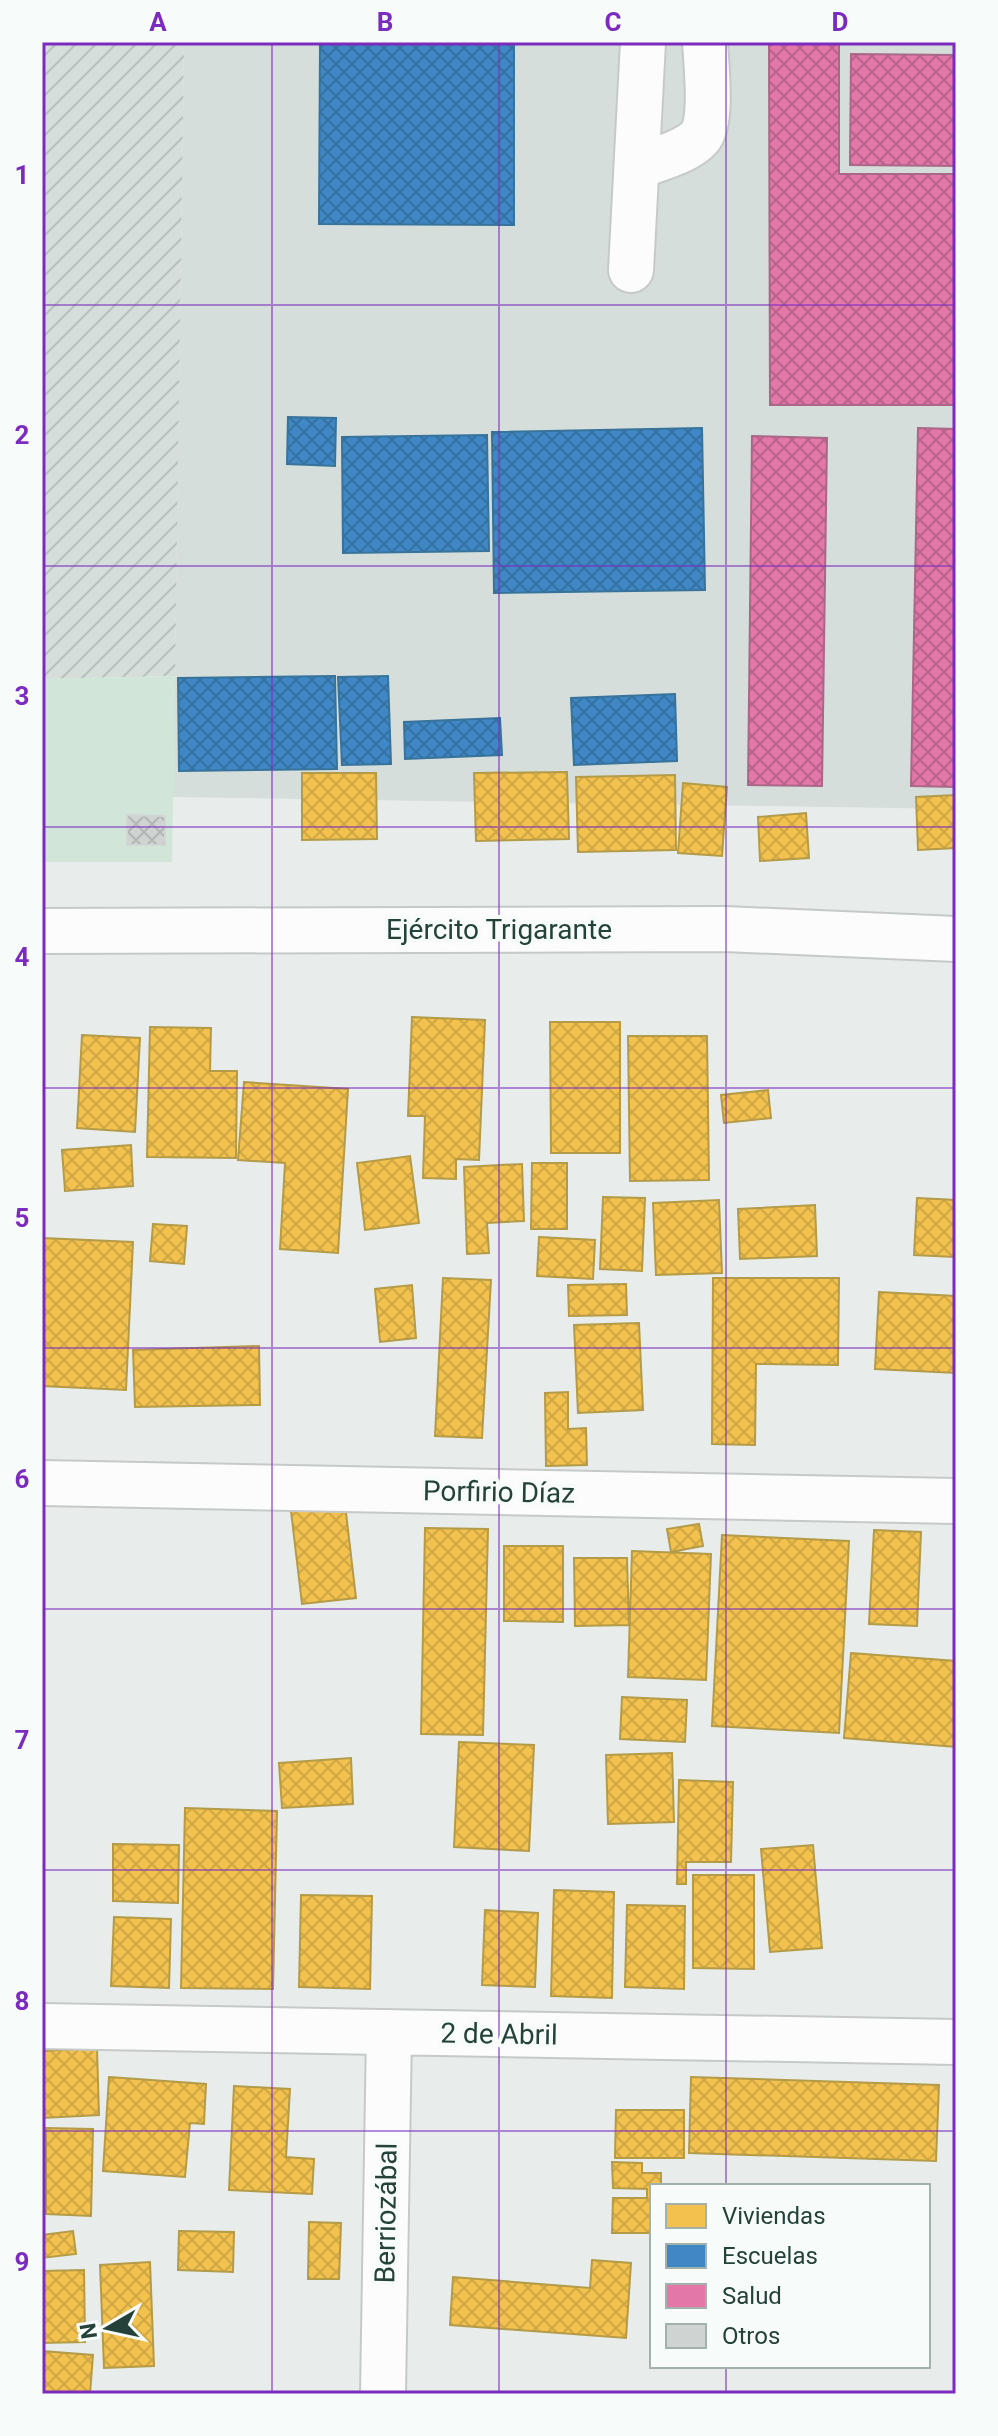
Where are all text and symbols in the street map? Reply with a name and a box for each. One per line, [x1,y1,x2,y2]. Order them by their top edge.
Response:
text: A [149,7,167,37]
text: B [377,7,393,37]
text: C [604,7,622,37]
text: D [832,7,848,37]
text: 1 [15,160,29,190]
text: 2 [15,420,29,450]
text: 3 [15,681,29,711]
street label: Ejército Trigarante [386,913,612,946]
text: 4 [15,942,30,972]
text: 5 [15,1203,29,1233]
text: 6 [15,1464,30,1494]
street label: Porfirio Díaz [423,1474,575,1510]
text: 7 [15,1725,29,1755]
text: 8 [15,1986,29,2016]
street label: 2 de Abril [440,2016,558,2052]
street label: Berriozábal [368,2142,404,2284]
legend [650,2184,930,2368]
text: Viviendas [722,2202,826,2230]
text: Escuelas [722,2242,818,2270]
text: 9 [15,2247,29,2277]
text: Salud [722,2282,782,2310]
north arrow [68,2288,148,2368]
text: N [75,2321,102,2341]
text: Otros [722,2322,780,2350]

